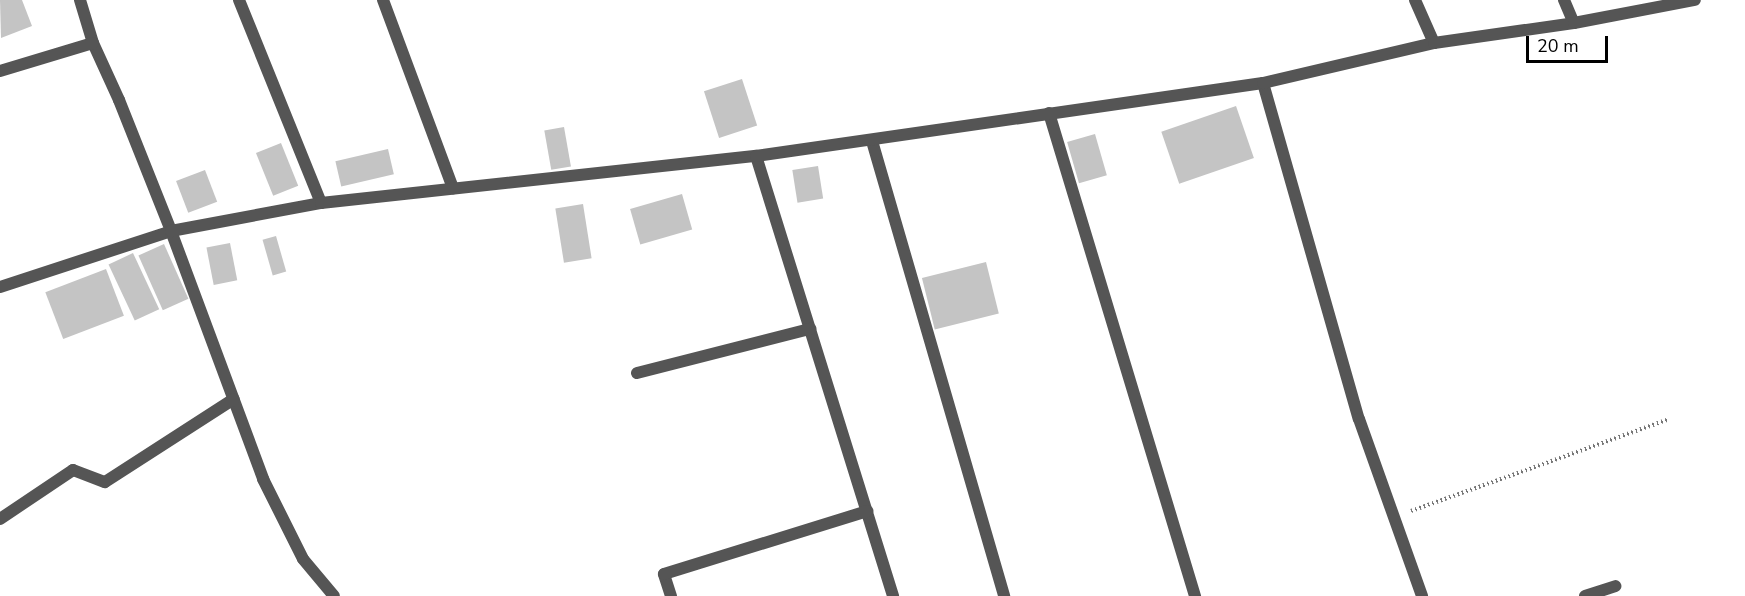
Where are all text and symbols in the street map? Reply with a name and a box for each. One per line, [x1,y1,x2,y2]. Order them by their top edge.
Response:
scale bar [1529,24,1612,62]
text: 20 m [1537,34,1579,58]

